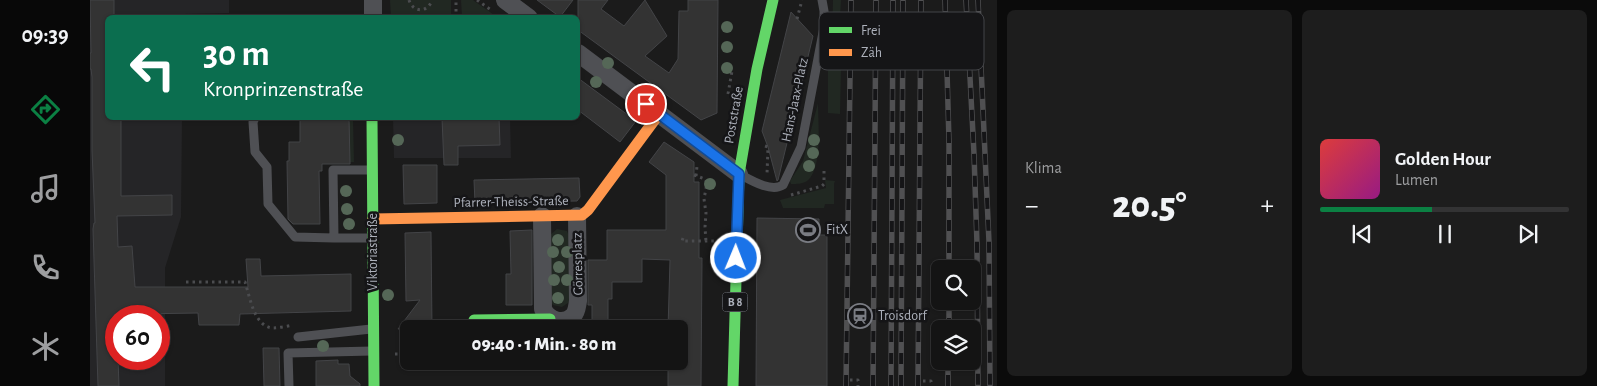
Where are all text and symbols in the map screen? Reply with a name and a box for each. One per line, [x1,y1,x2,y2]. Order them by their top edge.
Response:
legend [819,12,984,70]
text: 09:39 [21,24,69,46]
text: Frei [861,24,881,38]
icon: left [120,35,185,100]
text: 30 m [203,37,270,72]
text: Zäh [861,46,882,60]
street label: Hans-Jaax-Platz [779,56,811,143]
text: Kronprinzenstraße [203,78,363,100]
pin [625,83,667,125]
street label: Poststraße [722,85,746,145]
icon: arrive [632,90,660,118]
icon: directions [28,92,63,127]
text: Golden Hour [1395,150,1491,169]
text: Klima [1025,160,1062,176]
icon: music [28,171,63,206]
text: Lumen [1395,172,1438,188]
text: 20.5° [1112,187,1187,225]
text: − [1025,192,1038,220]
text: + [1261,192,1274,220]
street label: Pfarrer-Theiss-Straße [453,194,569,210]
street label: Viktoriastraße [366,213,380,291]
sports icon: FitX [795,217,821,243]
icon: previous [1348,220,1376,248]
icon: pause [1431,220,1459,248]
icon: next [1514,220,1542,248]
place label: FitX [826,223,848,237]
position arrow [709,231,761,283]
street label: Görresplatz [570,232,586,296]
icon: phone [28,250,63,285]
map controls [931,260,981,370]
button: search [931,260,981,310]
road number: B 8 [722,292,748,312]
station icon: Troisdorf [847,303,873,329]
speed limit sign: 60 [105,305,170,370]
place label: Troisdorf [878,309,927,323]
button: layers [931,320,981,370]
icon: climate [28,329,63,364]
text: 09:40 · 1 Min. · 80 m [472,335,616,354]

